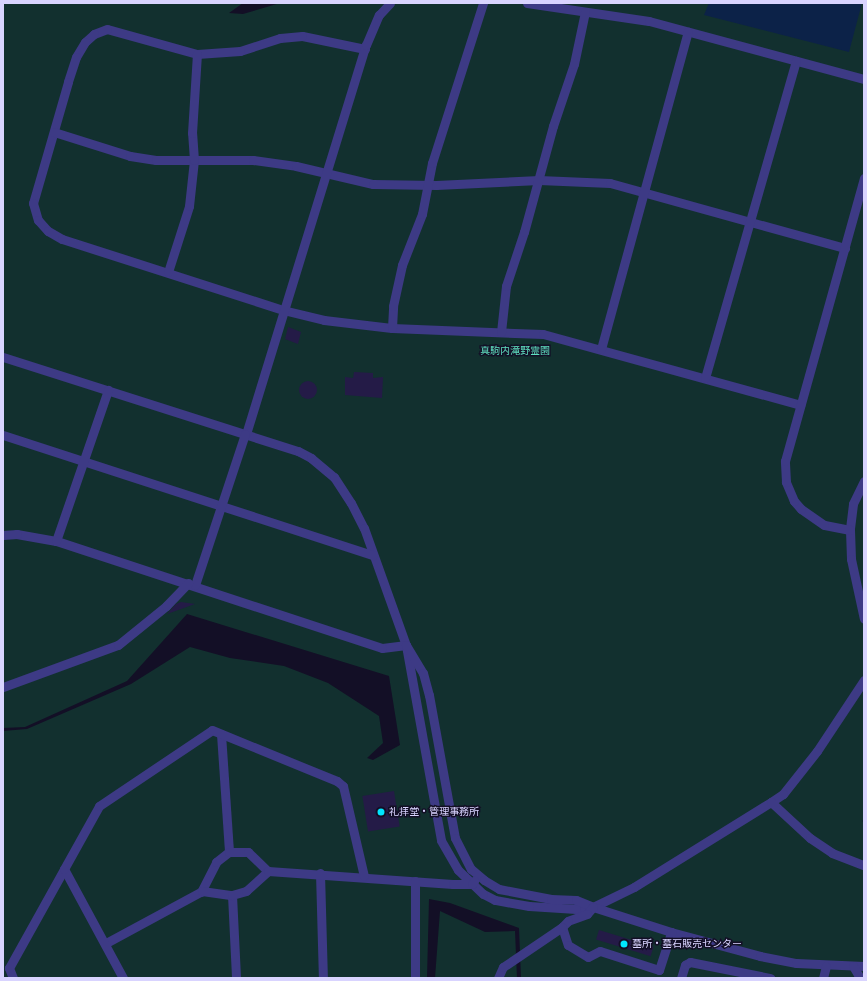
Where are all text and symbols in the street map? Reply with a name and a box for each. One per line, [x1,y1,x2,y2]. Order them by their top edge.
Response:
park label: 真駒内滝野霊園 [480,345,550,357]
place label: 礼拝堂・管理事務所 [389,806,479,818]
marker: 礼拝堂・管理事務所 [376,807,386,817]
place label: 墓所・墓石販売センター [632,938,742,950]
marker: 墓所・墓石販売センター [619,939,629,949]

